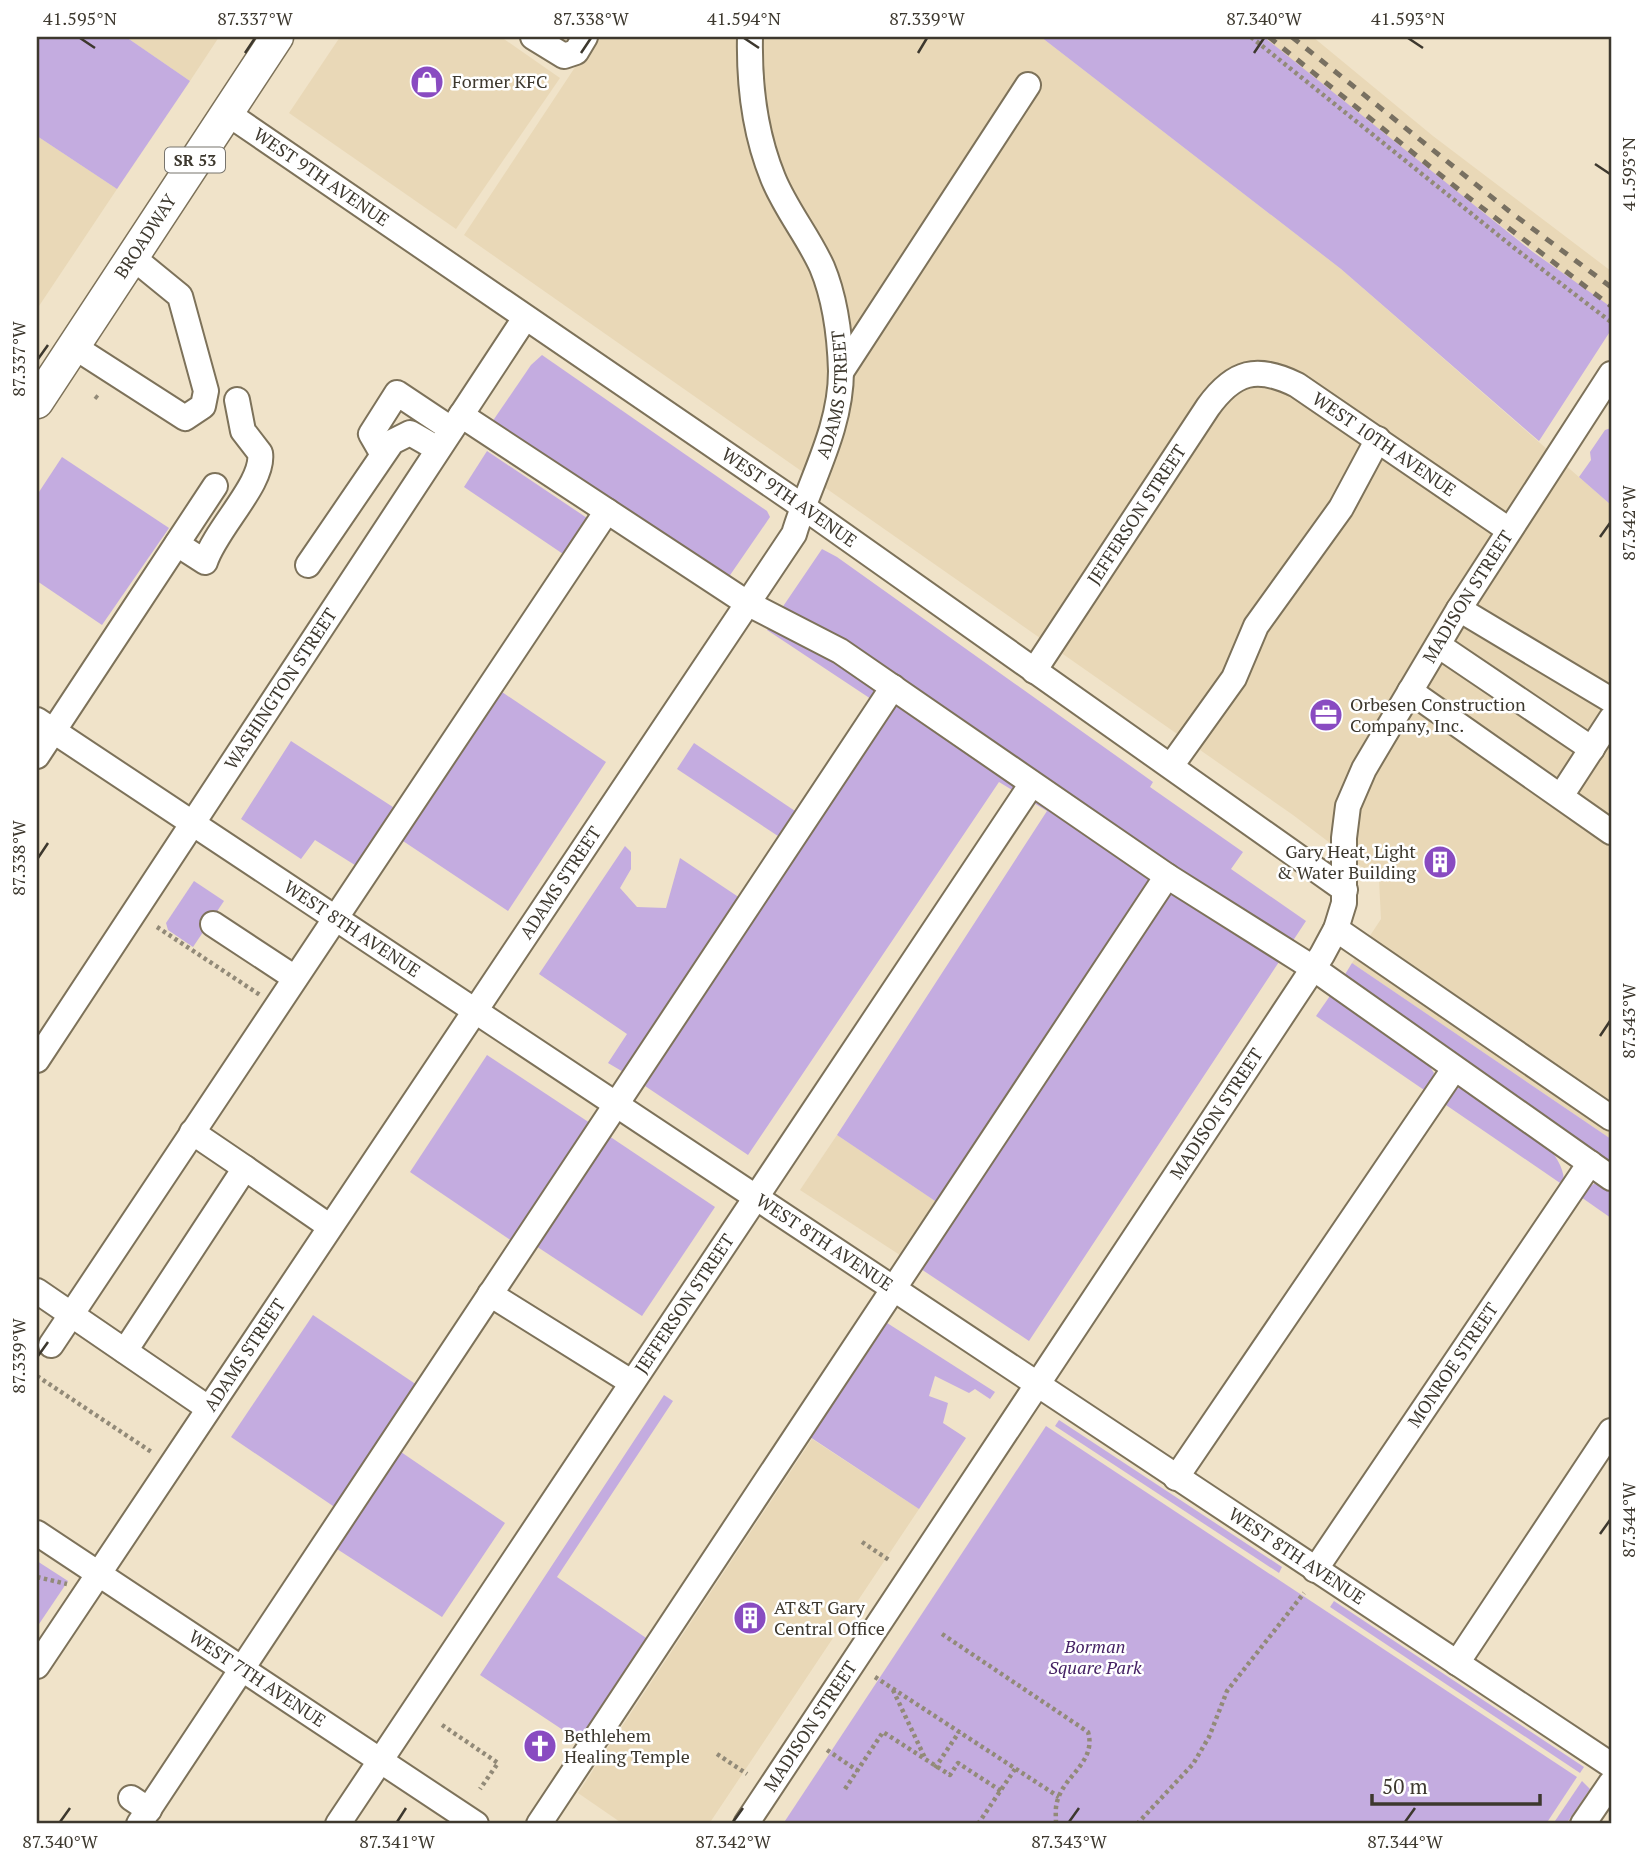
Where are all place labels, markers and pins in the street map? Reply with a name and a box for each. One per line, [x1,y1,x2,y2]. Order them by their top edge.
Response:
shop icon: Former KFC [408,63,446,101]
place label: Former KFC [452,69,548,93]
place label: Orbesen Construction Company, Inc. [1350,692,1526,737]
office icon: Orbesen Construction Company, Inc. [1307,696,1345,734]
place label: Gary Heat, Light & Water Building [1276,839,1417,884]
building icon: Gary Heat, Light & Water Building [1421,843,1459,881]
place label: AT&T Gary Central Office [774,1595,885,1640]
building icon: AT&T Gary Central Office [731,1599,769,1637]
place label: Bethlehem Healing Temple [564,1723,690,1768]
church icon: Bethlehem Healing Temple [521,1727,559,1765]

